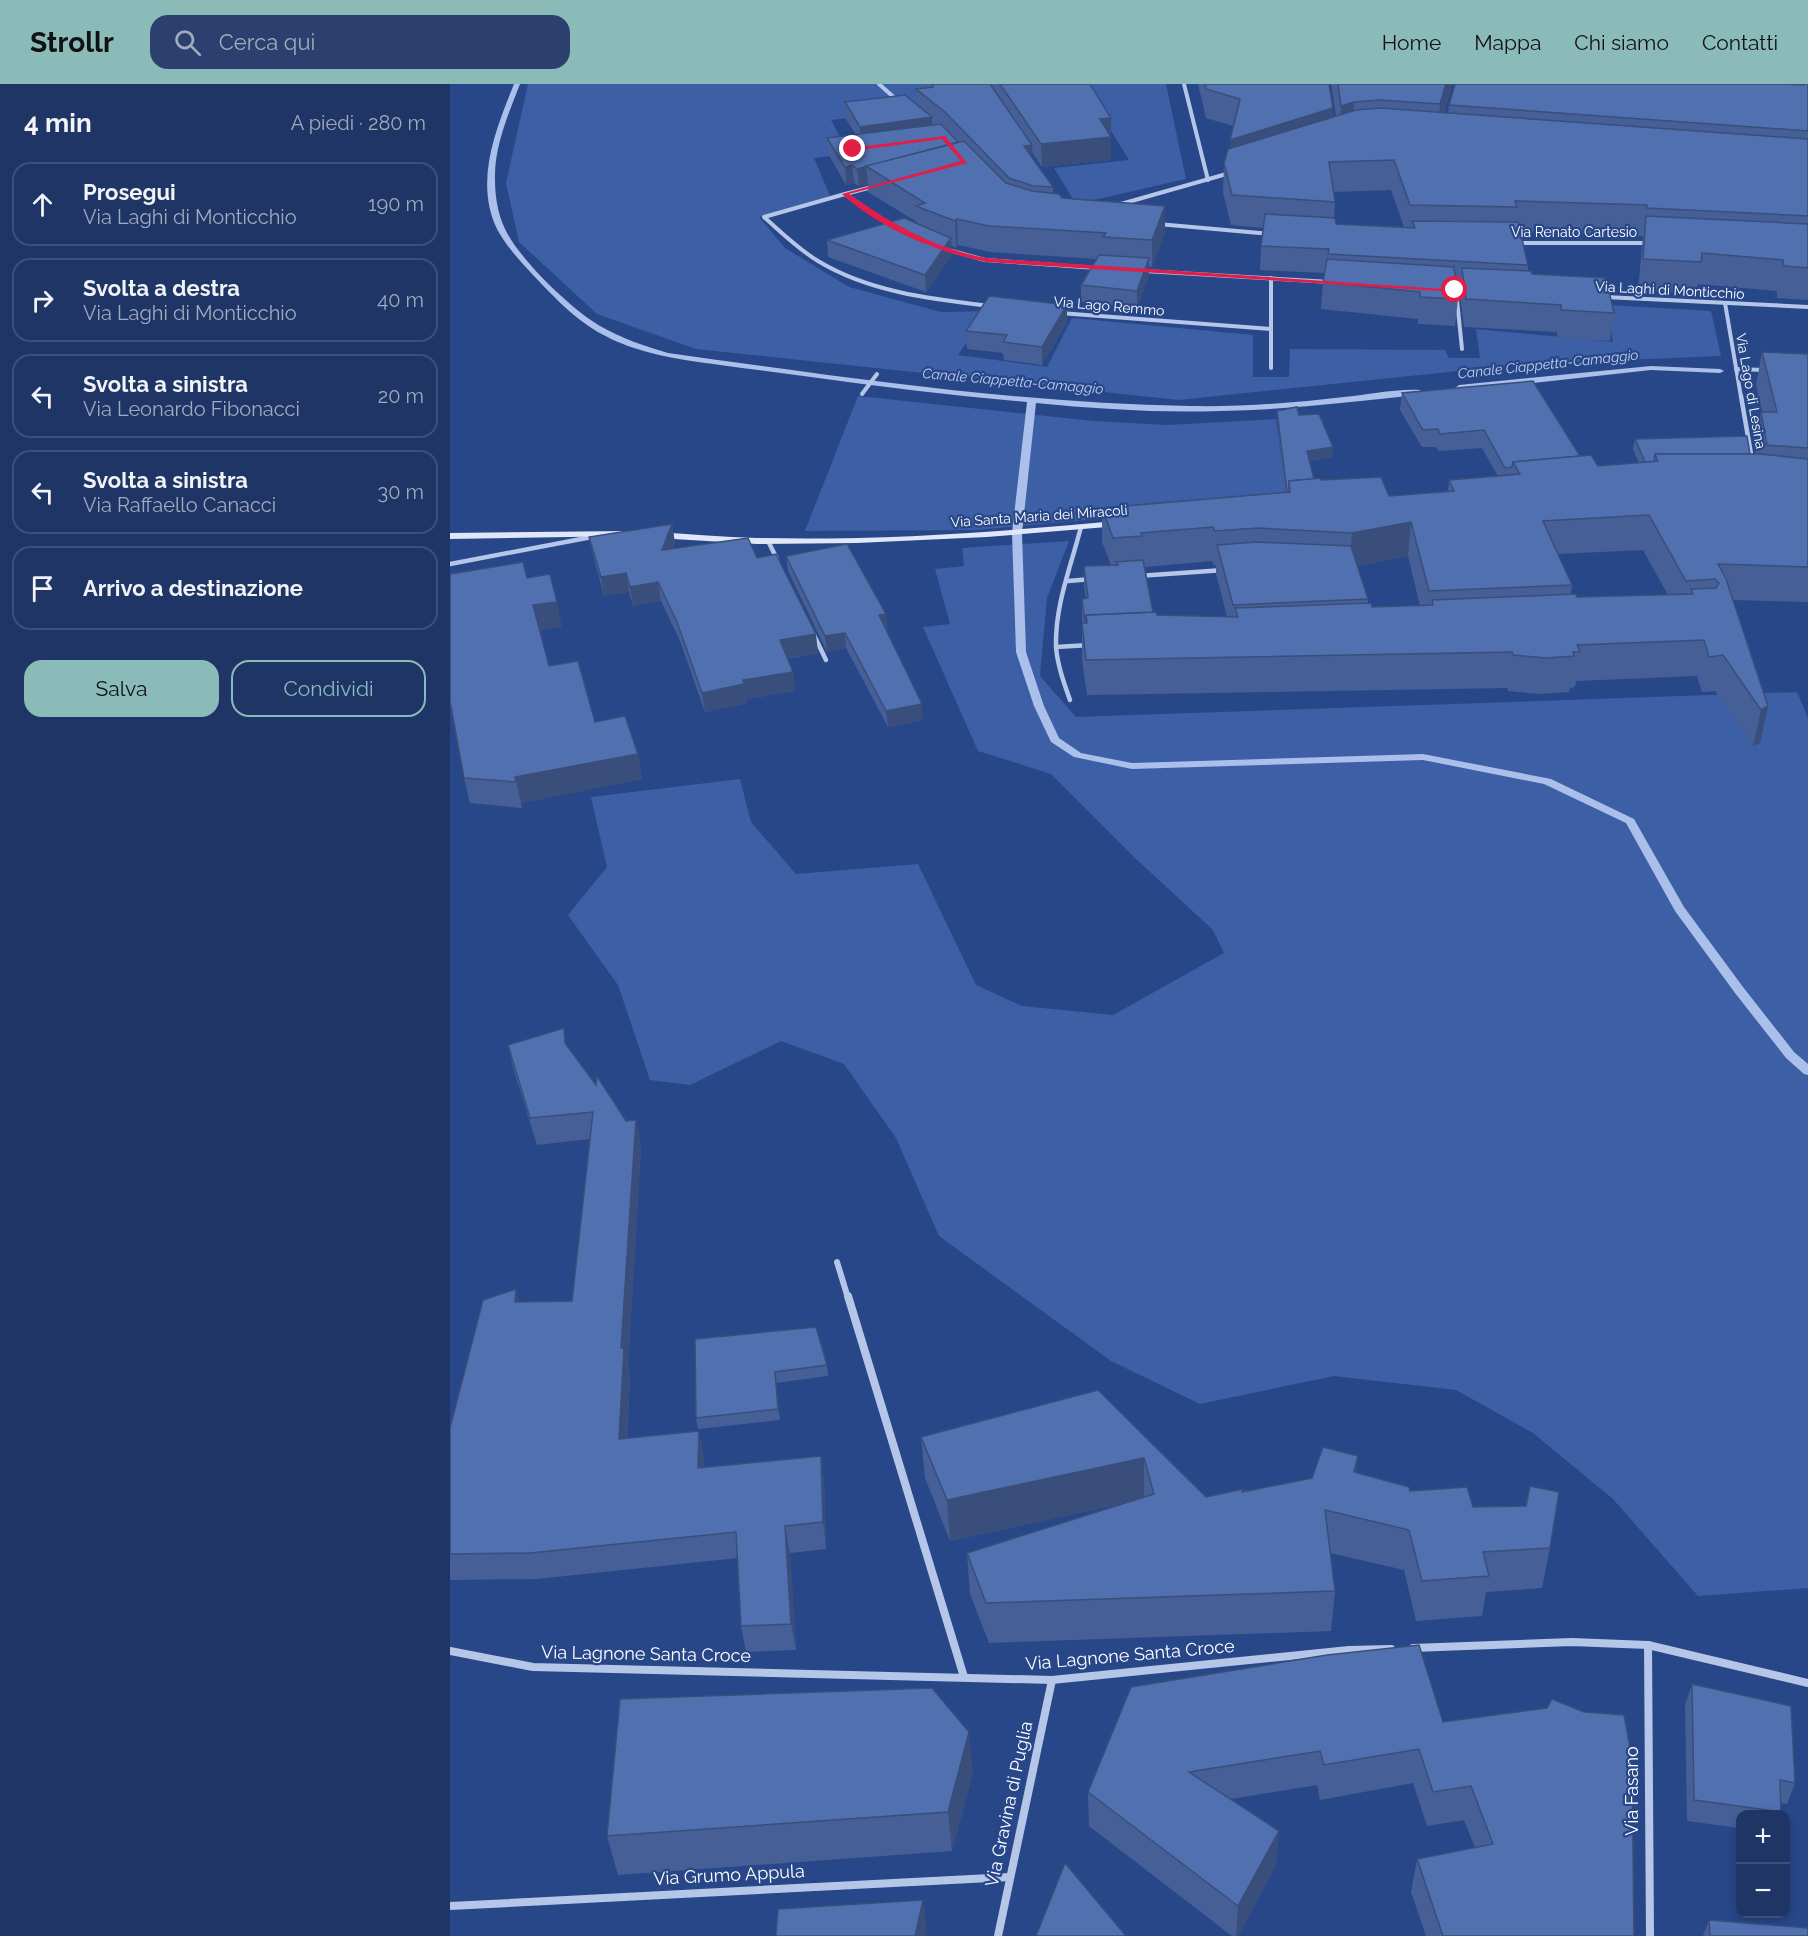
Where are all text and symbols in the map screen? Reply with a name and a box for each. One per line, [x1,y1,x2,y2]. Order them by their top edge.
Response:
search box [150,15,570,69]
text: Strollr [30,26,114,59]
icon: search [171,26,204,59]
text: Cerca qui [219,29,315,55]
text: Home [1382,30,1441,55]
text: Mappa [1474,30,1541,55]
text: Chi siamo [1574,30,1669,55]
text: Contatti [1702,30,1778,55]
text: 4 min [24,108,92,138]
text: A piedi · 280 m [291,111,426,135]
route end [839,135,865,161]
text: Prosegui [83,179,176,205]
icon: ahead [26,188,59,221]
text: 190 m [368,192,424,216]
text: Via Laghi di Monticchio [83,205,297,229]
street label: Via Renato Cartesio [1511,224,1637,240]
text: Svolta a destra [83,275,240,301]
route start [1441,276,1467,302]
street label: Via Laghi di Monticchio [1595,278,1745,302]
icon: right [26,284,59,317]
text: 40 m [377,288,424,312]
street label: Via Lago Remmo [1053,293,1165,319]
text: Via Laghi di Monticchio [83,301,297,325]
street label: Via Lago di Lesina [1733,332,1769,450]
water label: Canale Ciappetta-Camaggio [1457,347,1639,381]
water label: Canale Ciappetta-Camaggio [922,365,1104,397]
text: Svolta a sinistra [83,371,248,397]
icon: left [26,380,59,413]
text: 20 m [378,384,424,408]
text: Via Leonardo Fibonacci [83,397,300,421]
text: Svolta a sinistra [83,467,248,493]
icon: left [26,476,59,509]
text: 30 m [378,480,424,504]
text: Via Raffaello Canacci [83,493,276,517]
street label: Via Santa Maria dei Miracoli [950,502,1128,530]
icon: arrive [26,572,59,605]
text: Arrivo a destinazione [83,575,303,601]
button: Salva [24,660,219,717]
button: Condividi [231,660,426,717]
street label: Via Lagnone Santa Croce [1025,1635,1236,1674]
street label: Via Lagnone Santa Croce [541,1641,752,1666]
street label: Via Gravina di Puglia [981,1719,1036,1889]
street label: Via Fasano [1621,1746,1642,1836]
map controls [1736,1810,1790,1918]
button: + [1736,1810,1790,1864]
street label: Via Grumo Appula [653,1860,805,1889]
button: − [1736,1864,1790,1918]

